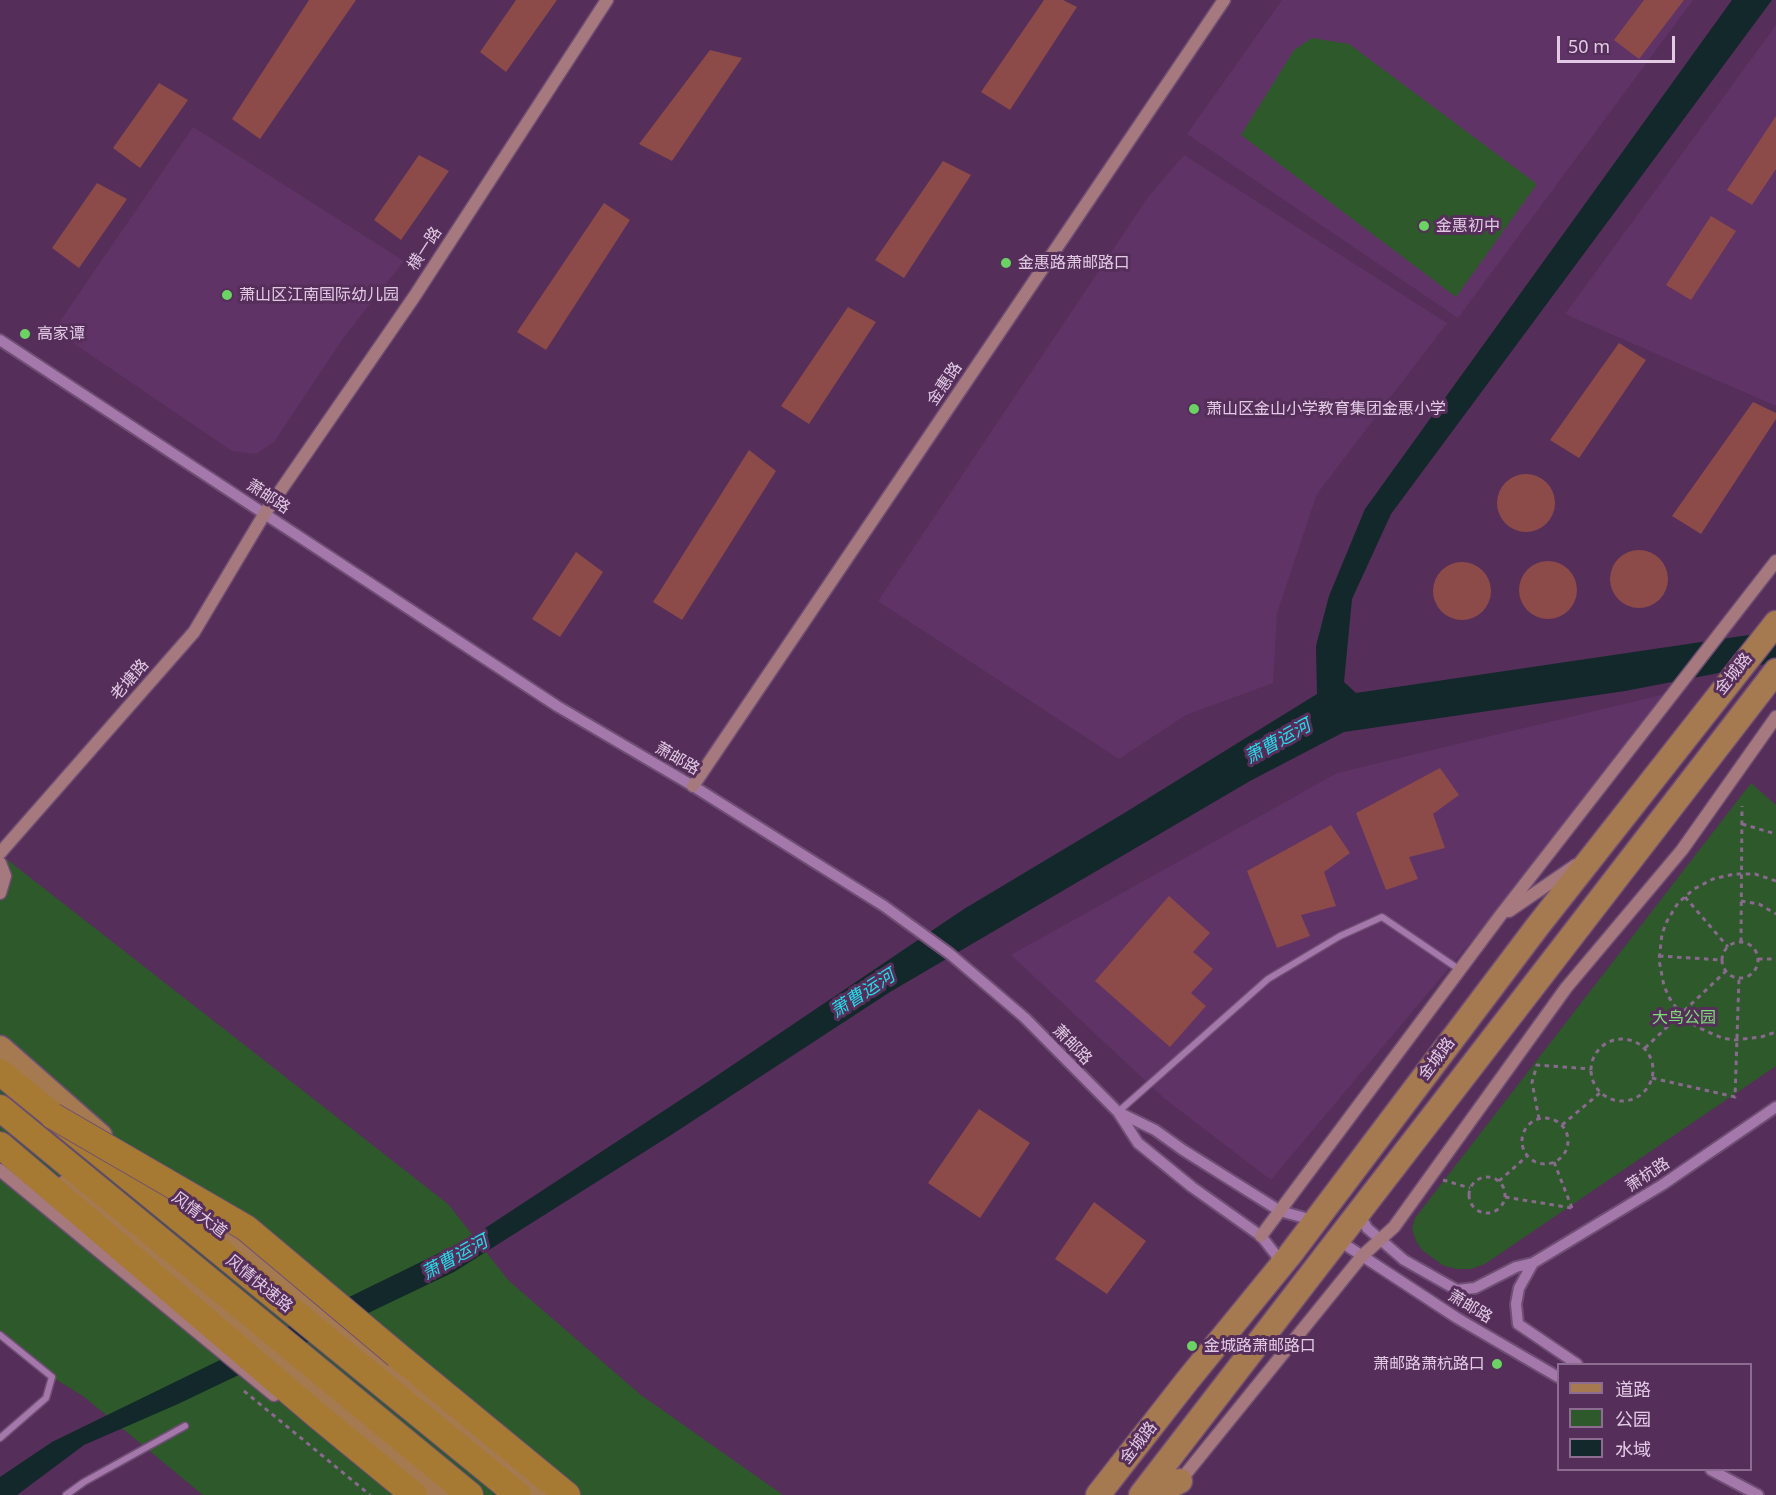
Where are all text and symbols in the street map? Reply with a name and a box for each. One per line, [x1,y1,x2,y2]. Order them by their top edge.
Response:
scale bar [1560,24,1678,62]
text: 50 m [1568,34,1610,58]
place label: 金惠初中 [1436,216,1500,236]
marker: 金惠初中 [1417,219,1431,233]
street label: 横一路 [404,224,446,274]
place label: 金惠路萧邮路口 [1018,253,1130,273]
marker: 金惠路萧邮路口 [999,256,1013,270]
place label: 萧山区江南国际幼儿园 [239,285,399,305]
marker: 萧山区江南国际幼儿园 [220,288,234,302]
place label: 高家谭 [37,324,85,344]
marker: 高家谭 [18,327,32,341]
street label: 金惠路 [924,359,966,409]
place label: 萧山区金山小学教育集团金惠小学 [1206,399,1446,419]
marker: 萧山区金山小学教育集团金惠小学 [1187,402,1201,416]
street label: 萧邮路 [243,476,293,518]
street label: 金城路 [1711,649,1757,699]
street label: 老塘路 [107,656,153,704]
water label: 萧曹运河 [1241,715,1315,769]
street label: 萧邮路 [651,739,703,779]
water label: 萧曹运河 [827,965,899,1023]
park label: 大鸟公园 [1652,1008,1716,1028]
street label: 萧邮路 [1048,1021,1096,1069]
street label: 金城路 [1415,1034,1459,1084]
street label: 萧杭路 [1623,1154,1673,1196]
street label: 风情大道 [168,1188,230,1242]
water label: 萧曹运河 [418,1231,492,1285]
street label: 风情快速路 [222,1251,296,1317]
street label: 萧邮路 [1444,1286,1496,1328]
place label: 金城路萧邮路口 [1204,1336,1316,1356]
marker: 金城路萧邮路口 [1185,1339,1199,1353]
place label: 萧邮路萧杭路口 [1373,1354,1485,1374]
marker: 萧邮路萧杭路口 [1490,1357,1504,1371]
legend [1557,1363,1752,1471]
text: 道路 [1615,1377,1651,1401]
text: 公园 [1615,1407,1651,1431]
street label: 金城路 [1117,1418,1161,1468]
text: 水域 [1615,1437,1651,1461]

